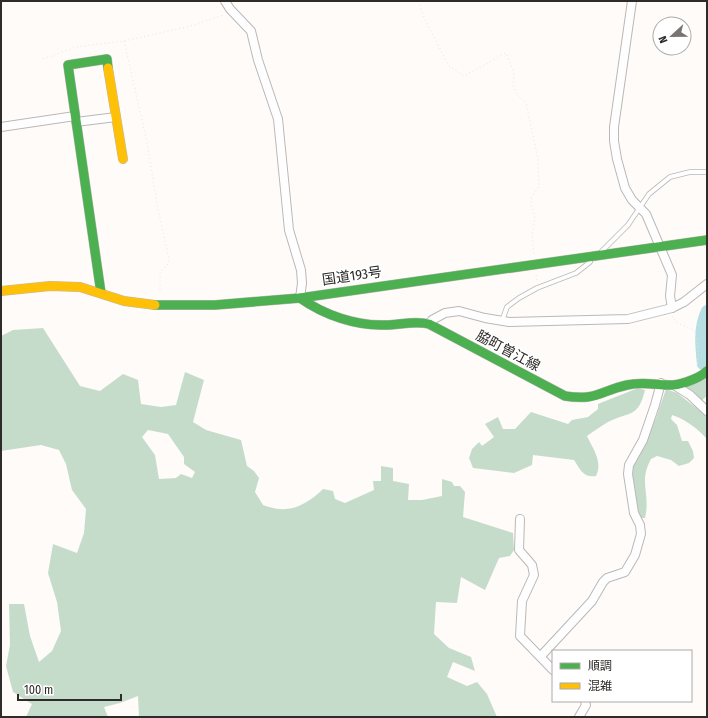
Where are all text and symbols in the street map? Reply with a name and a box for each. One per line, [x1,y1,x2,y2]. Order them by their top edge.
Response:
north arrow [652,16,692,56]
text: N [656,34,670,45]
street label: 国道193号 [321,263,383,289]
street label: 脇町曽江線 [473,327,543,375]
legend [552,650,692,702]
text: 順調 [588,659,612,673]
scale bar [18,676,121,702]
text: 混雑 [588,679,612,693]
text: 100 m [24,683,53,697]

